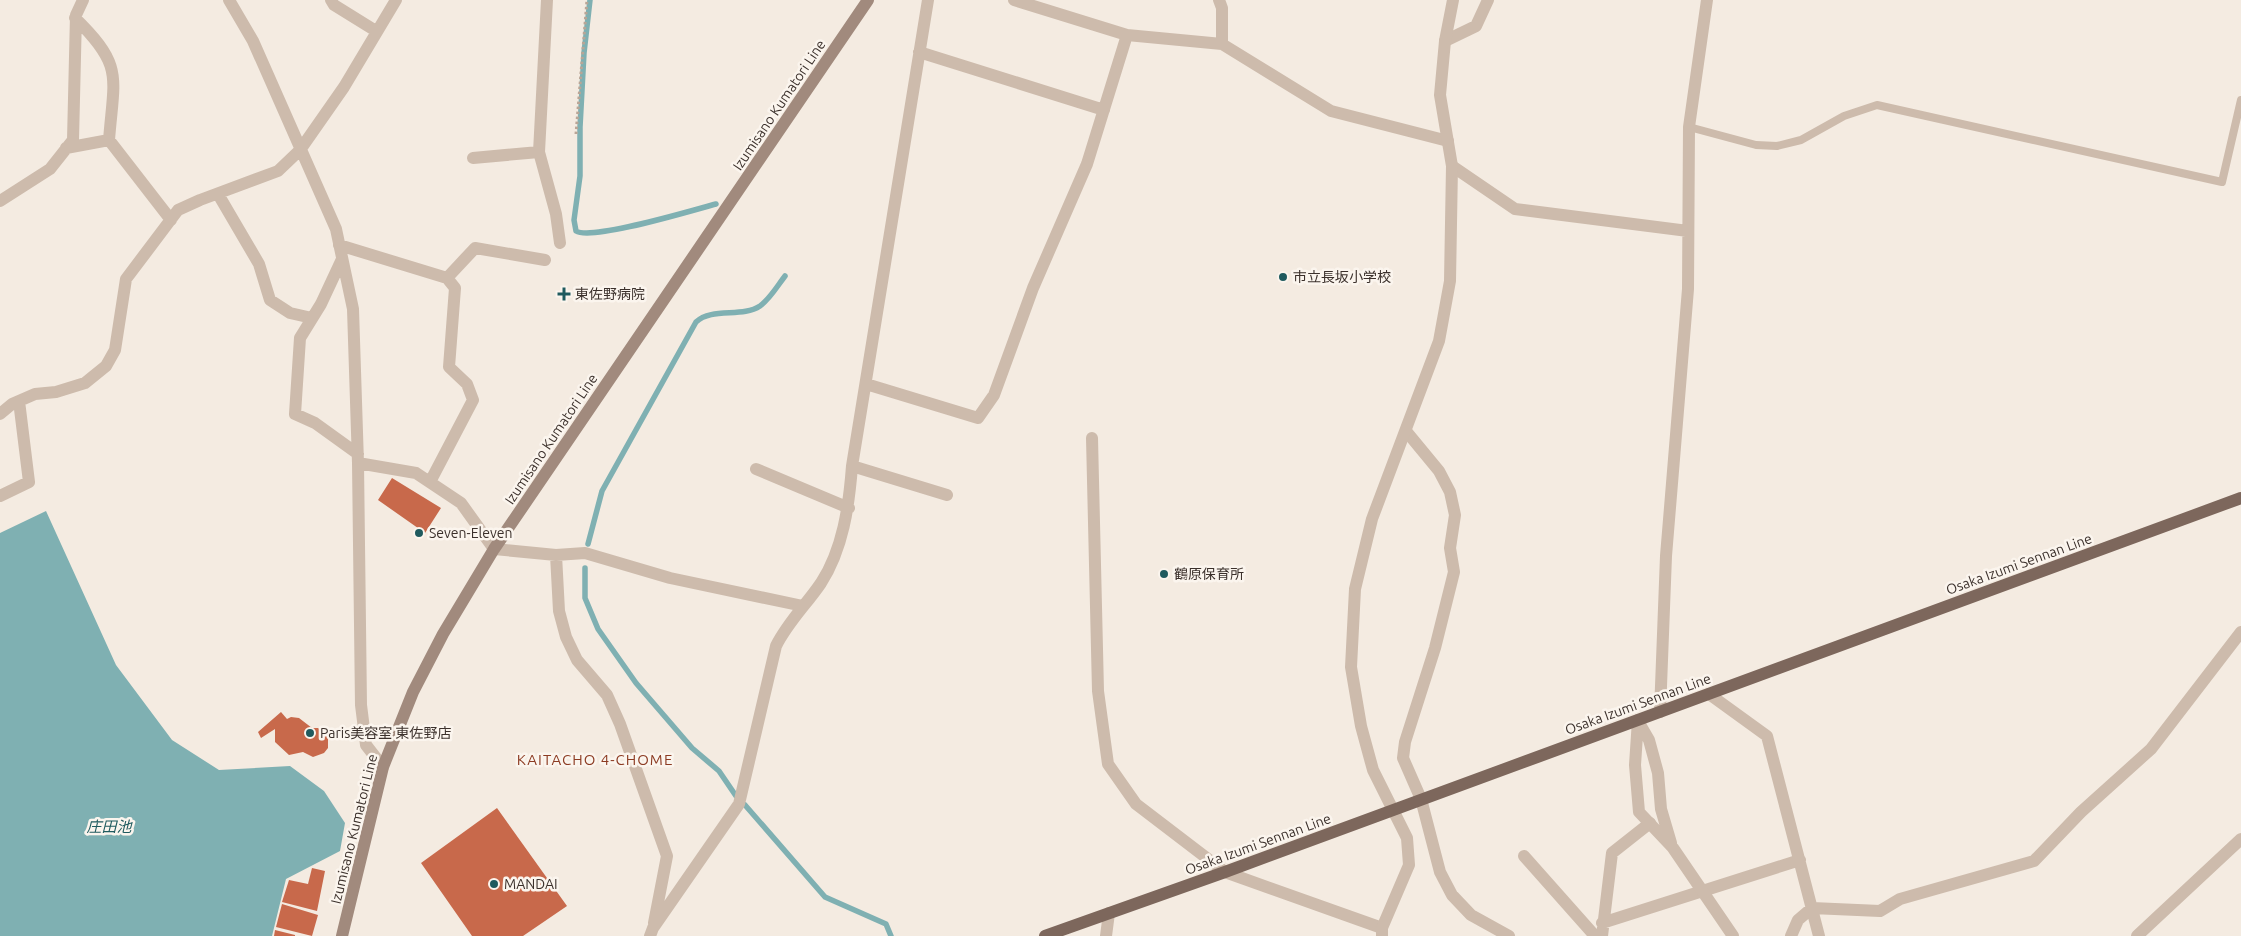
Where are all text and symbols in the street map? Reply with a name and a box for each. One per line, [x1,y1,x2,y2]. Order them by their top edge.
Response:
street label: Izumisano Kumatori Line [729,37,829,173]
place label: 市立長坂小学校 [1293,269,1391,285]
marker: 市立長坂小学校 [1277,271,1289,283]
place label: 東佐野病院 [575,286,645,302]
marker: 東佐野病院 [557,287,571,301]
street label: Izumisano Kumatori Line [501,371,601,507]
place label: Seven-Eleven [429,525,512,541]
marker: Seven-Eleven [413,527,425,539]
street label: Osaka Izumi Sennan Line [1944,530,2094,598]
place label: 鶴原保育所 [1174,566,1244,582]
marker: 鶴原保育所 [1158,568,1170,580]
street label: Osaka Izumi Sennan Line [1563,670,1713,738]
place label: Paris美容室 東佐野店 [320,725,451,741]
marker: Paris美容室 東佐野店 [304,727,316,739]
district label: KAITACHO 4-CHOME [517,751,673,768]
street label: Izumisano Kumatori Line [328,752,380,906]
street label: Osaka Izumi Sennan Line [1183,810,1333,878]
water label: 庄田池 [86,818,133,835]
place label: MANDAI [504,876,558,892]
marker: MANDAI [488,878,500,890]

